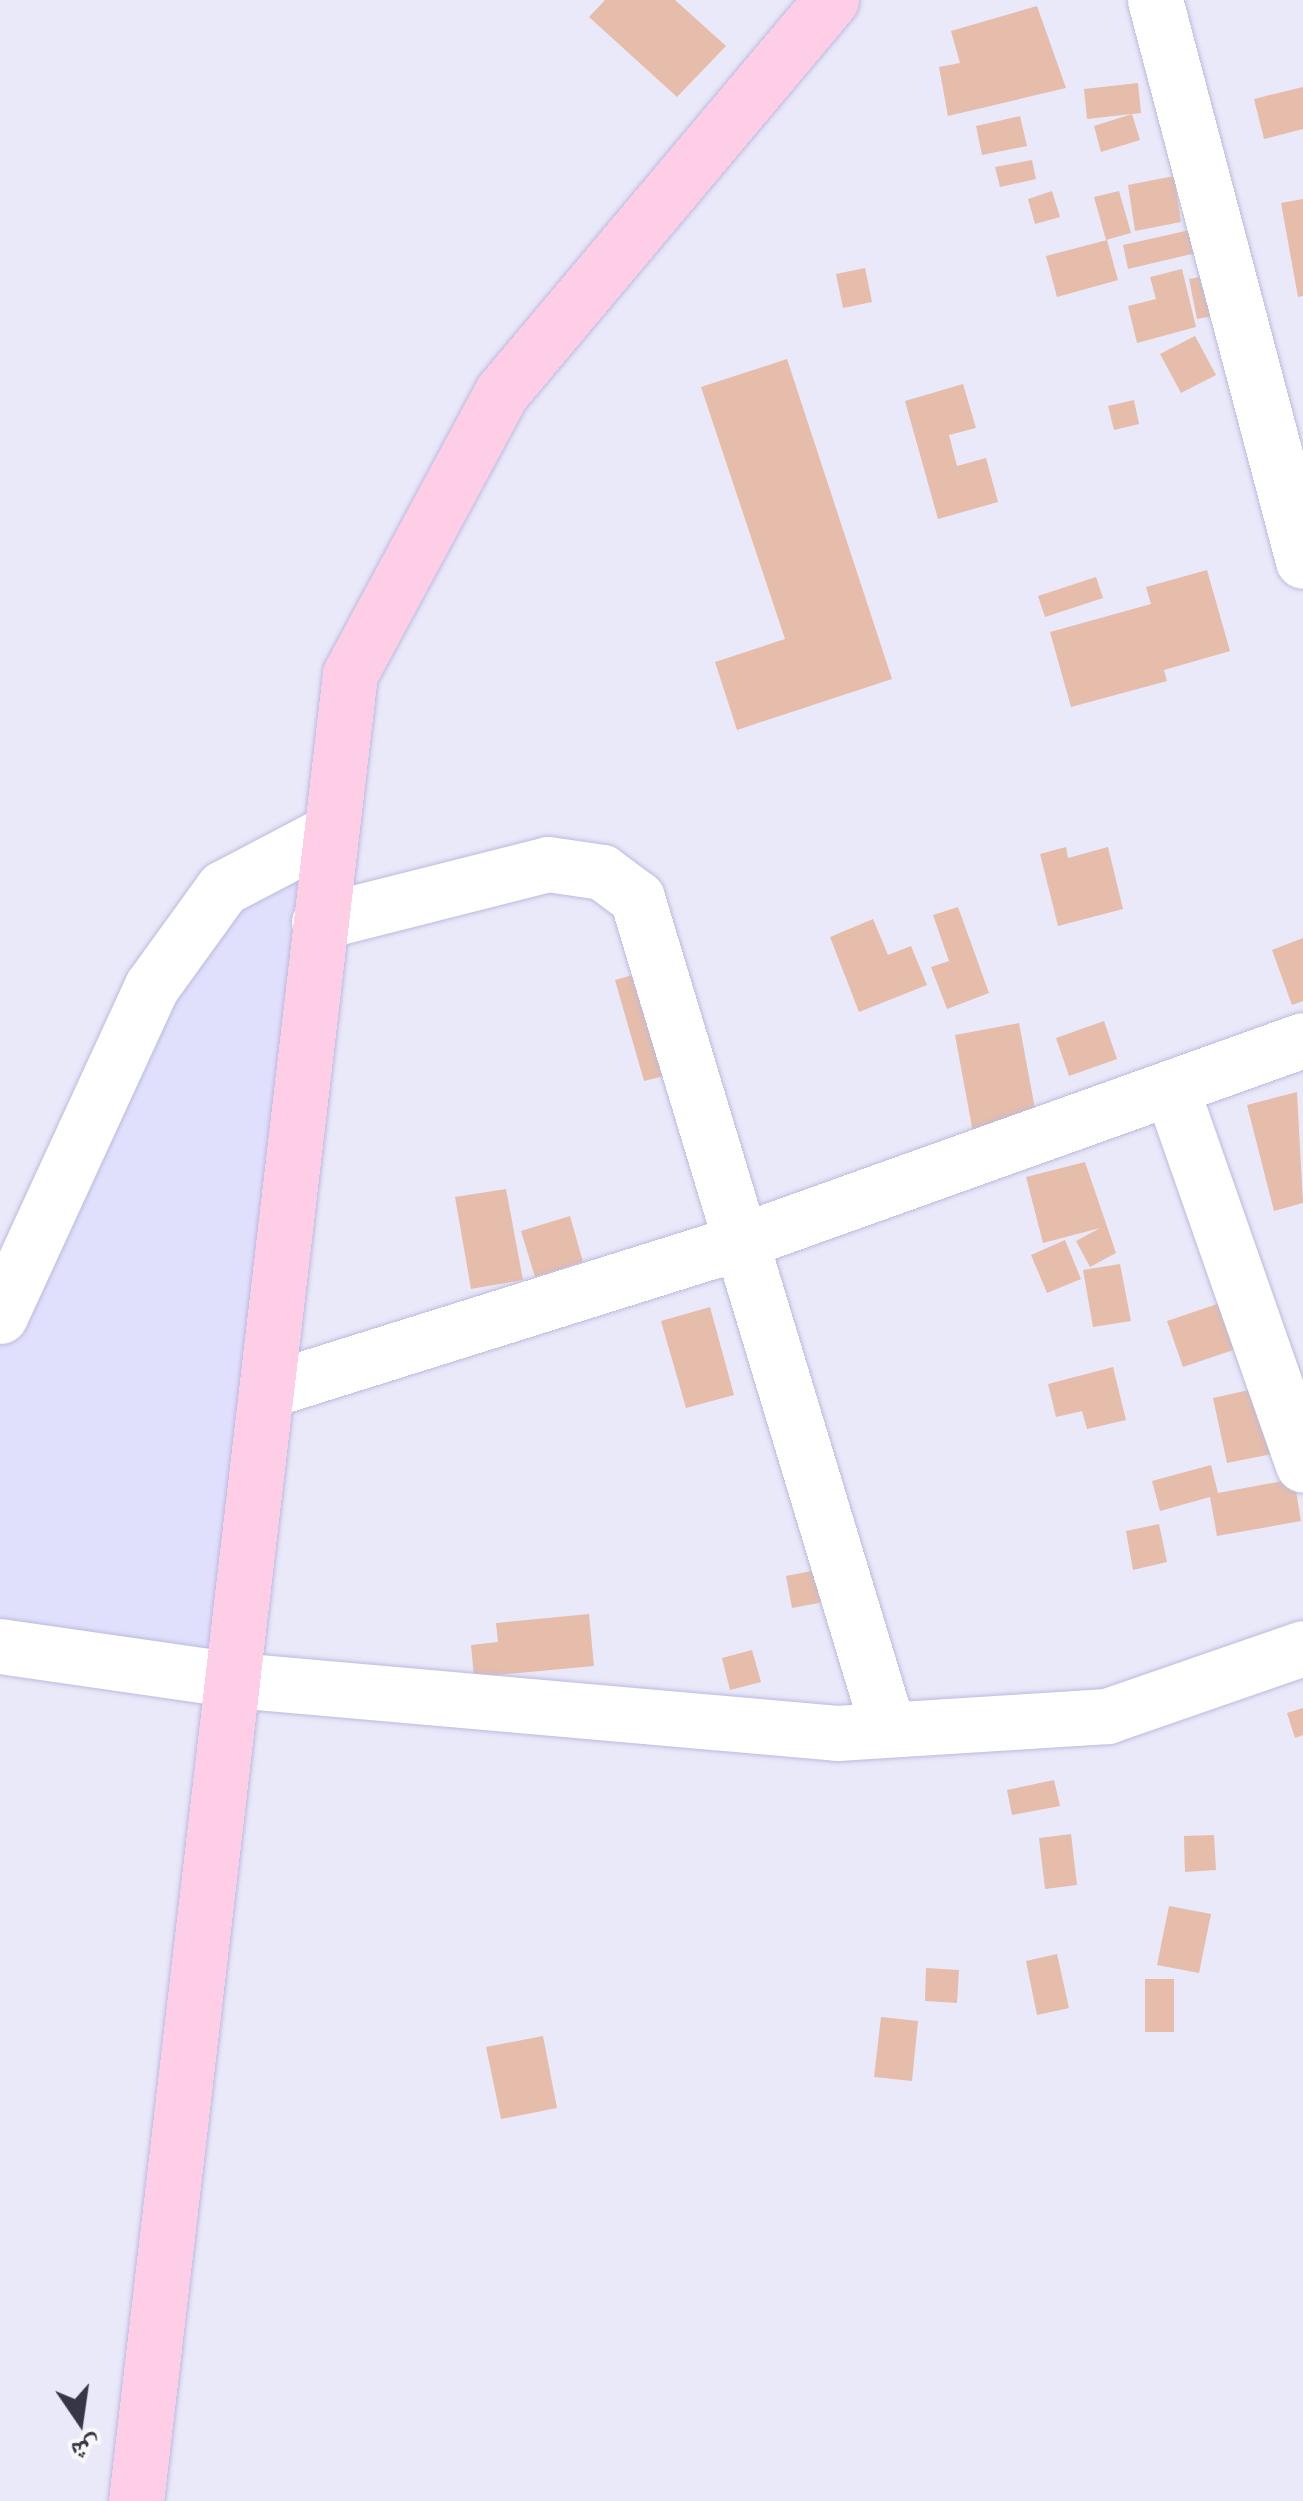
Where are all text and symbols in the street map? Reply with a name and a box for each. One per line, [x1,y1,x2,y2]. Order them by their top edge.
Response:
north arrow [30,2371,130,2471]
text: ش [68,2429,105,2471]

